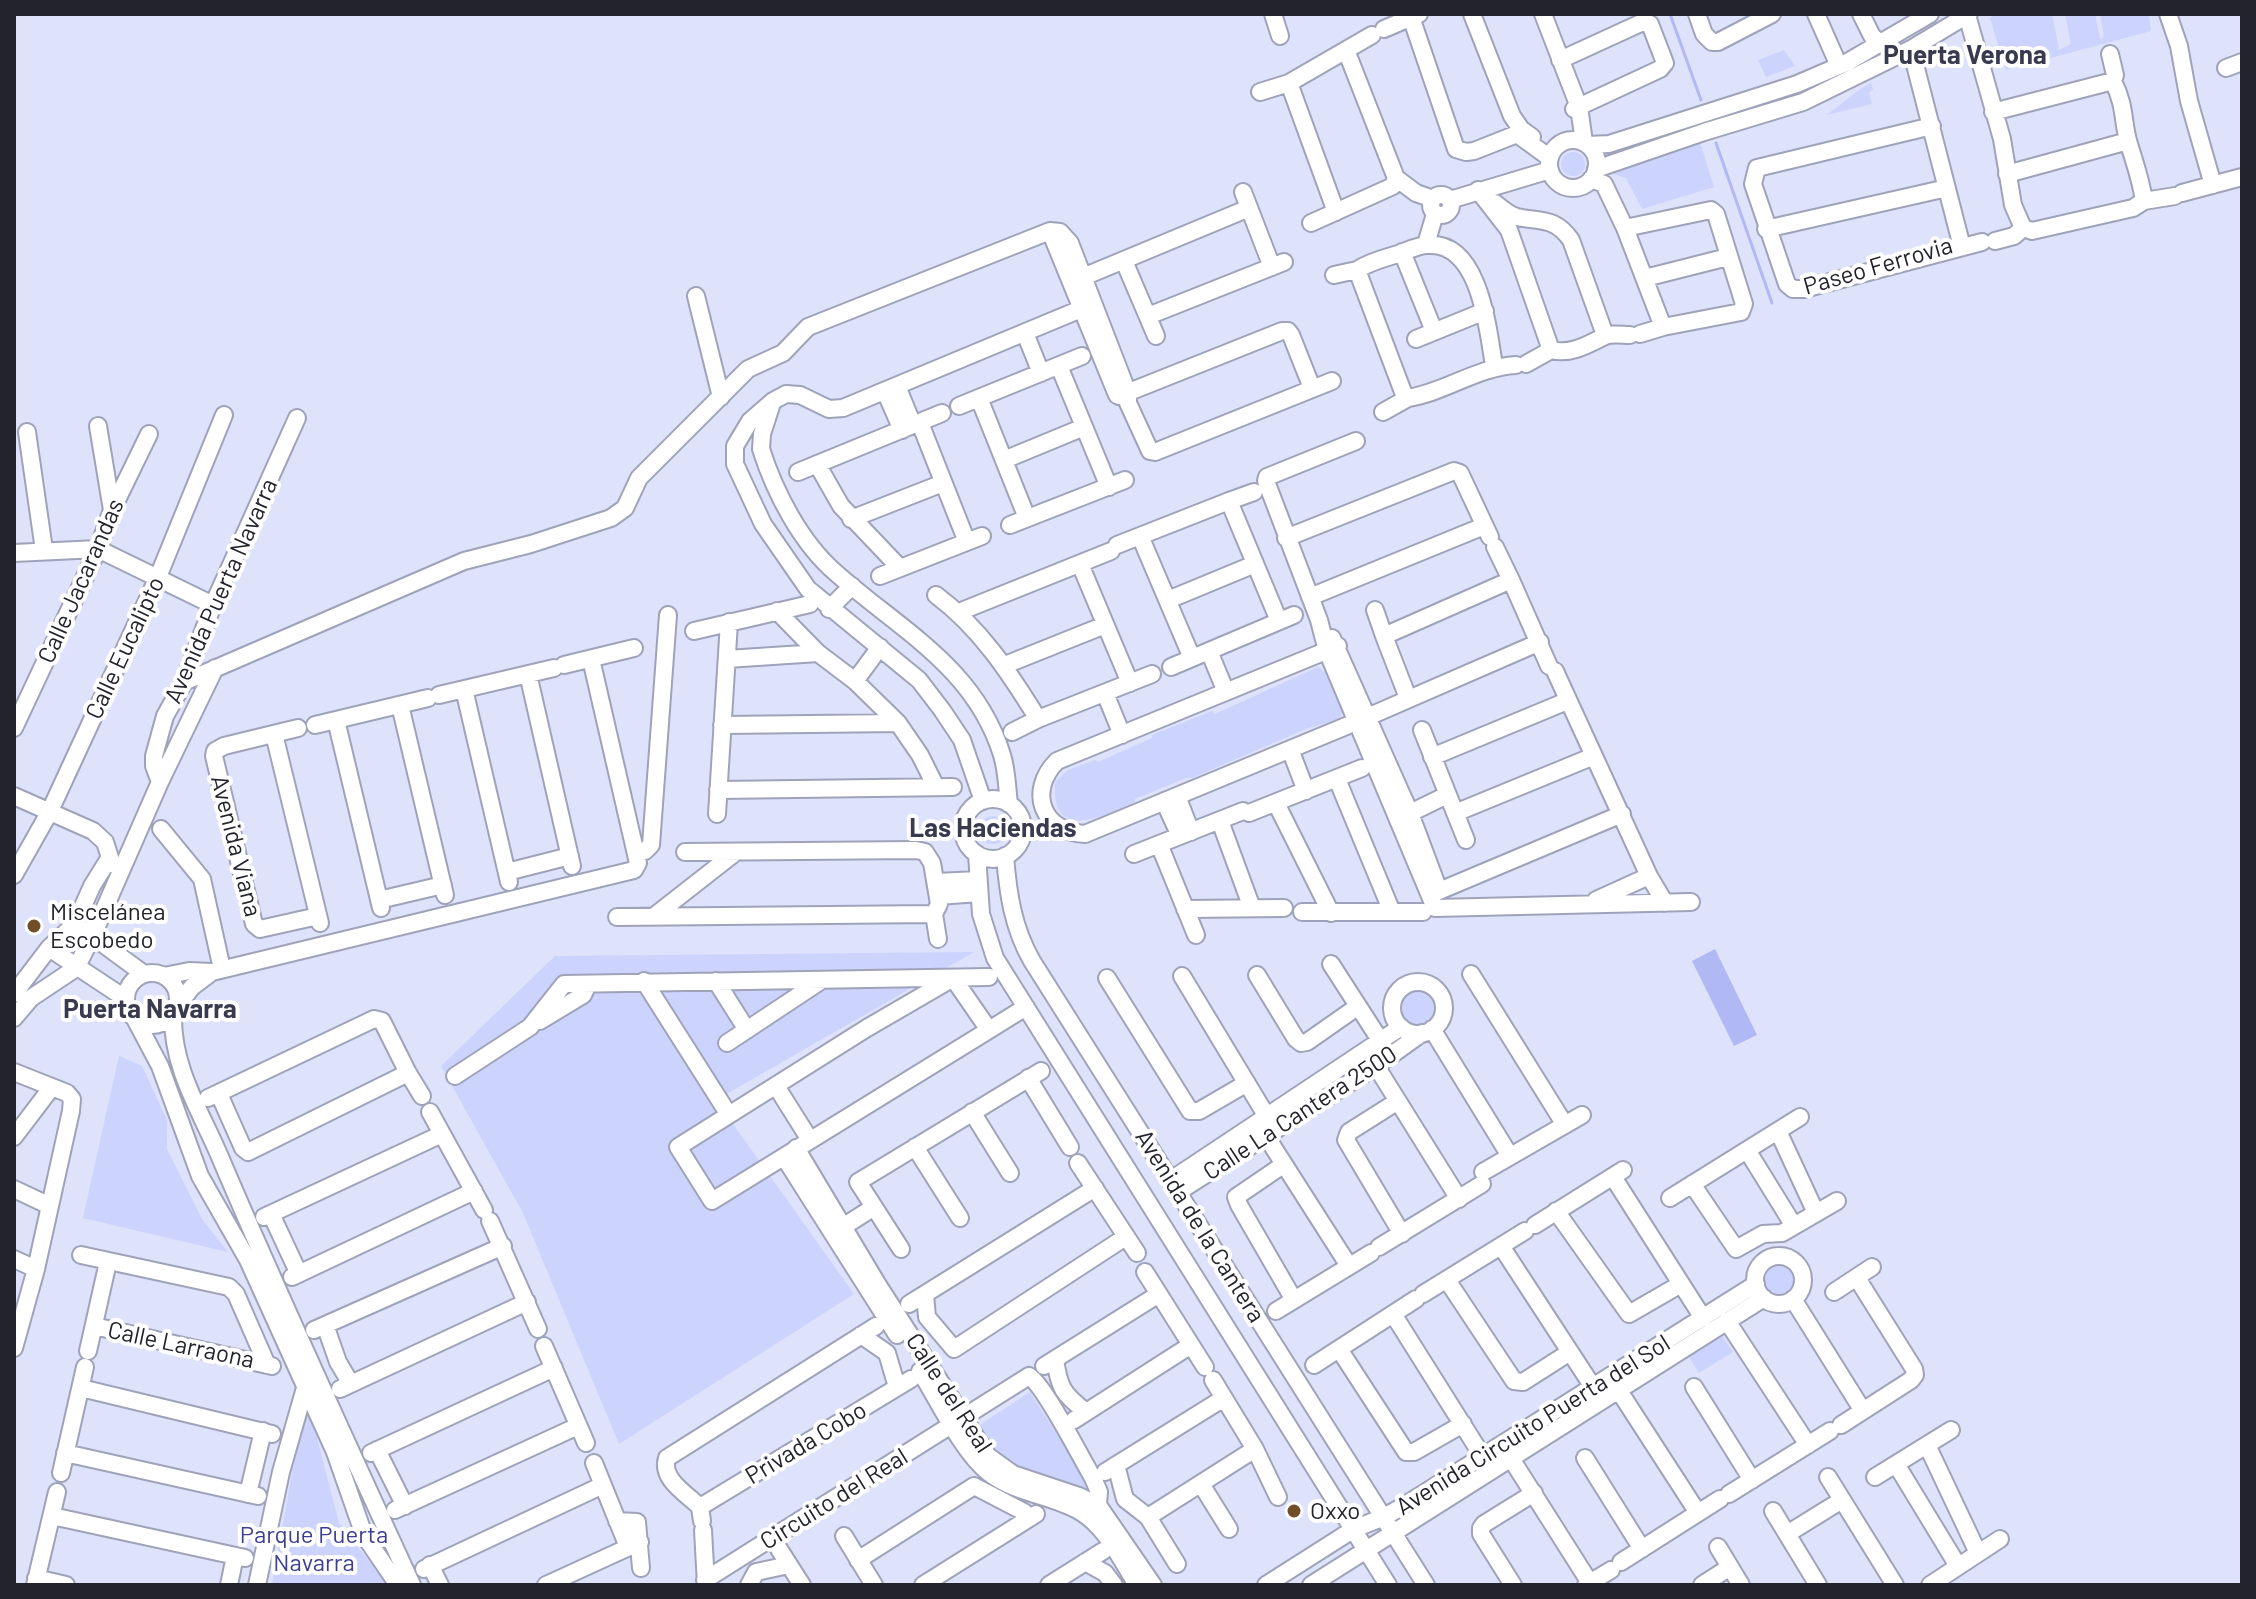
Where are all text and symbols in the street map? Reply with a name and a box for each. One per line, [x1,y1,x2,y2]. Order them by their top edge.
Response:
district label: Puerta Verona [1883,39,2047,71]
street label: Paseo Ferrovia [1800,231,1956,301]
street label: Avenida Puerta Navarra [158,474,284,708]
street label: Calle Jacarandas [32,494,130,668]
street label: Calle Eucalipto [79,572,171,724]
street label: Avenida Viana [205,772,267,920]
district label: Las Haciendas [909,812,1077,844]
place label: Miscelánea Escobedo [50,898,165,954]
marker: Miscelánea Escobedo [25,917,43,935]
district label: Puerta Navarra [63,993,237,1025]
street label: Calle La Cantera 2500 [1198,1040,1402,1186]
street label: Avenida de la Cantera [1129,1124,1271,1328]
street label: Calle Larraona [105,1315,257,1375]
street label: Calle del Real [900,1328,998,1458]
street label: Avenida Circuito Puerta del Sol [1391,1329,1675,1521]
street label: Privada Cobo [740,1396,872,1490]
street label: Circuito del Real [755,1442,913,1556]
place label: Oxxo [1310,1497,1360,1525]
marker: Oxxo [1285,1502,1303,1520]
park label: Parque Puerta Navarra [240,1521,388,1577]

